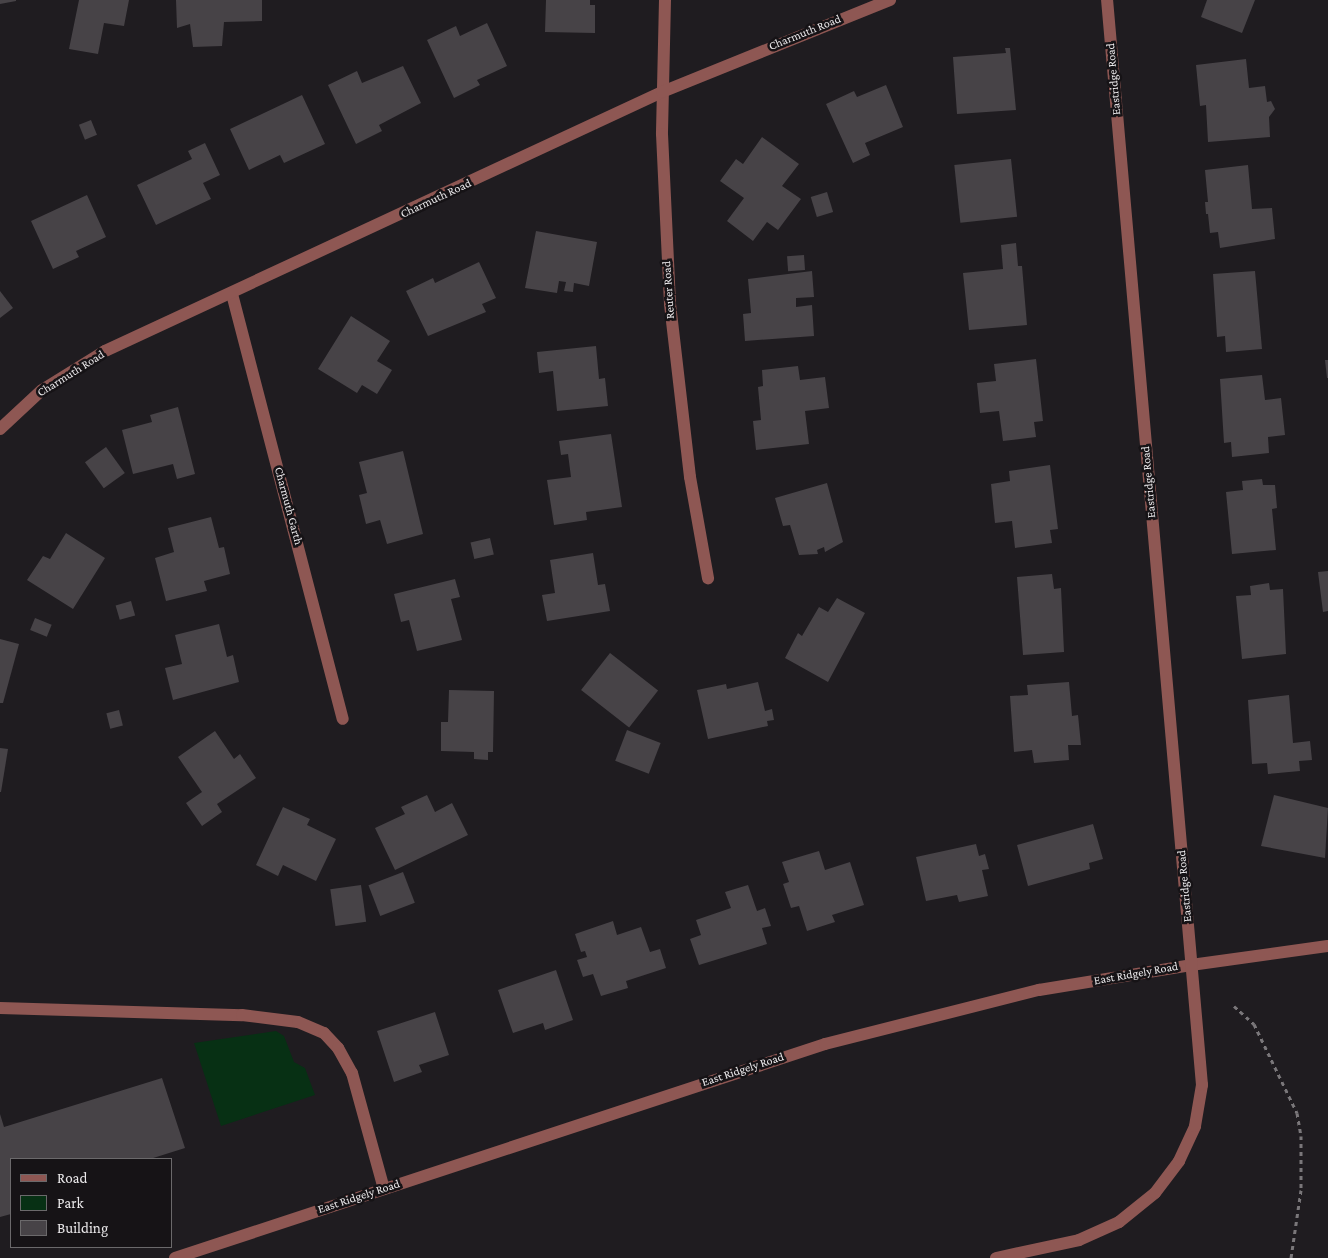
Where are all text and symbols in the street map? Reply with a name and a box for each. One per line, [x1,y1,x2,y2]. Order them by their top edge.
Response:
street label: Charmuth Road [767,12,843,54]
street label: Eastridge Road [1104,42,1124,116]
street label: Charmuth Road [398,176,474,222]
street label: Reuter Road [660,260,678,320]
street label: Charmuth Road [35,348,107,400]
street label: Eastridge Road [1139,445,1159,519]
street label: Charmuth Garth [271,466,305,546]
street label: Eastridge Road [1175,849,1195,923]
street label: East Ridgely Road [1093,959,1179,989]
street label: East Ridgely Road [700,1050,786,1090]
legend [10,1158,172,1248]
text: Road [57,1170,87,1186]
street label: East Ridgely Road [316,1177,402,1217]
text: Park [57,1195,84,1211]
text: Building [57,1220,108,1236]

